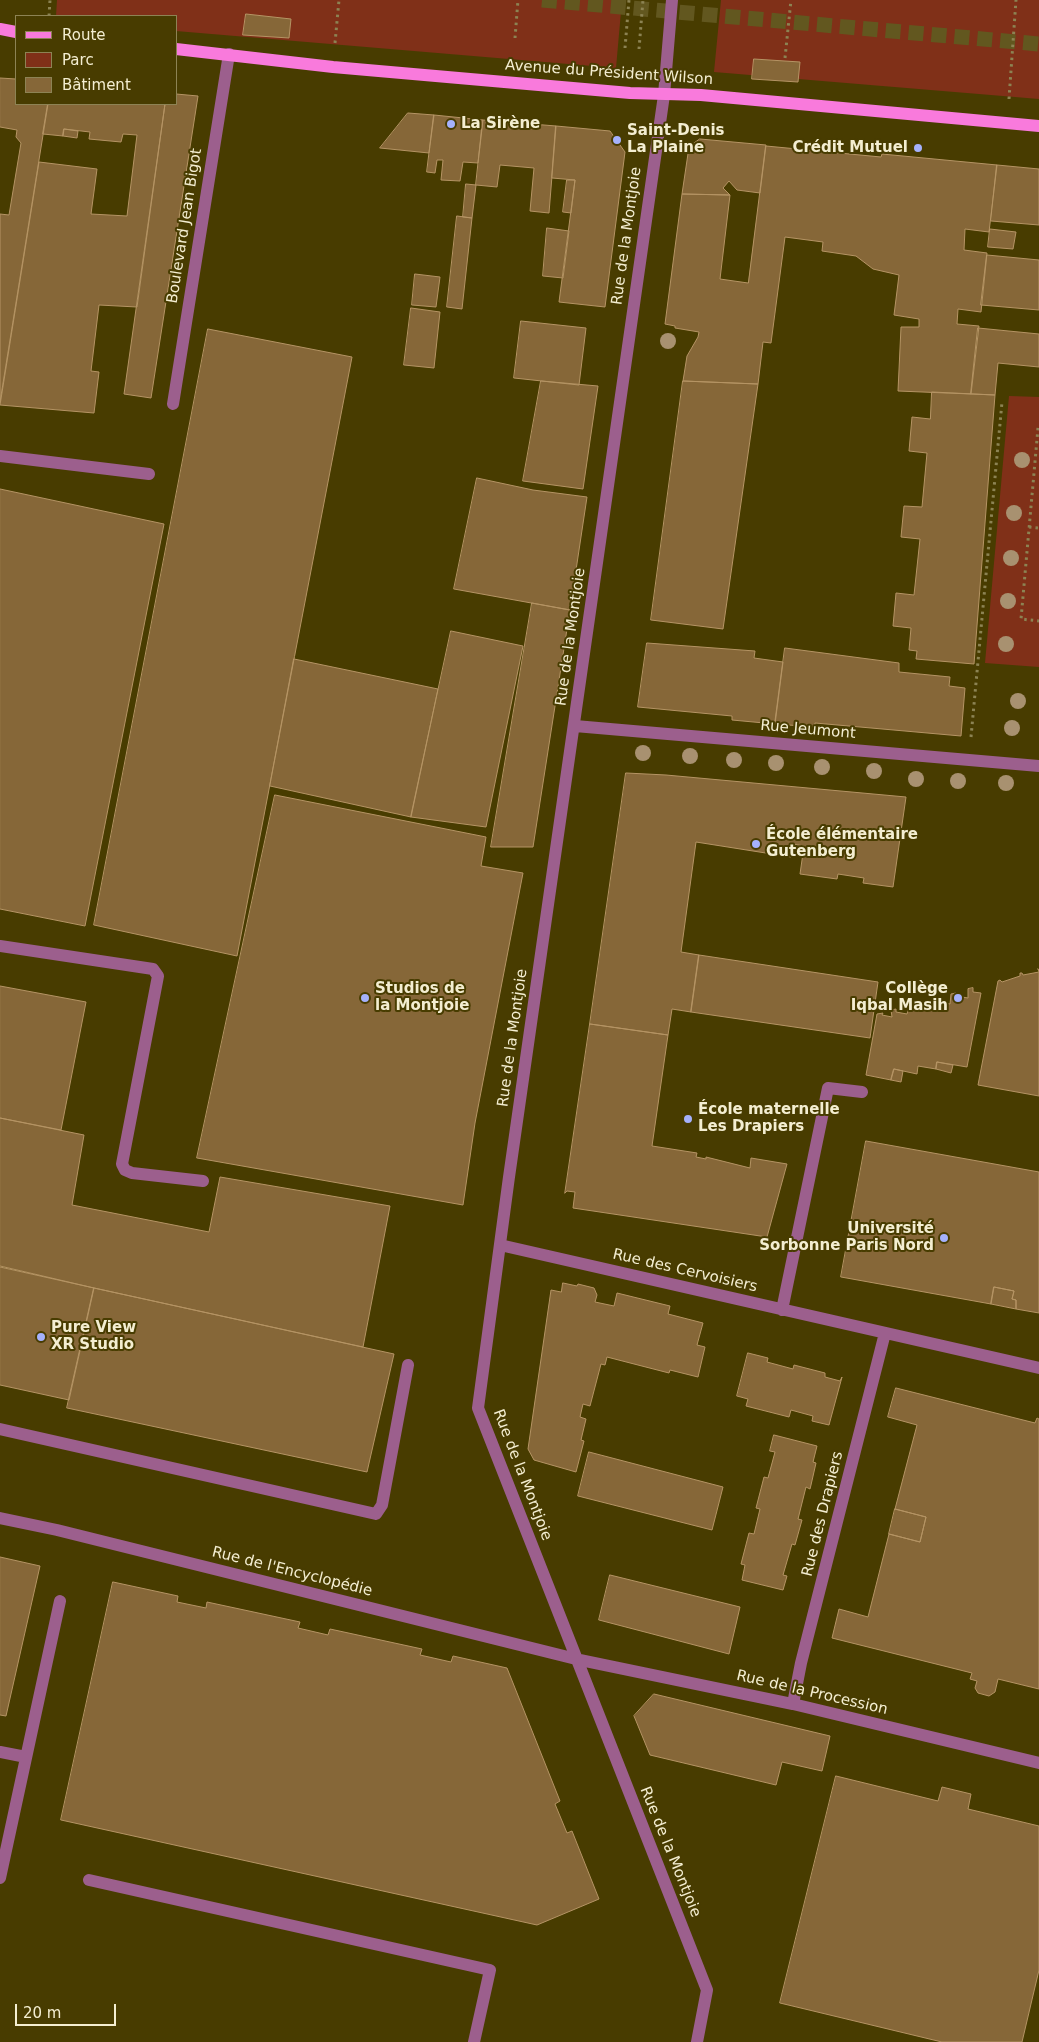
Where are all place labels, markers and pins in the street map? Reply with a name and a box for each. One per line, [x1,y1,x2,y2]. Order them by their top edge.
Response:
place label: La Sirène [461,115,540,133]
marker: La Sirène [445,118,457,130]
place label: Saint-Denis La Plaine [627,122,725,157]
marker: Saint-Denis La Plaine [611,134,623,146]
place label: Crédit Mutuel [792,139,908,157]
marker: Crédit Mutuel [912,142,924,154]
place label: École élémentaire Gutenberg [766,826,918,861]
marker: École élémentaire Gutenberg [750,838,762,850]
place label: Studios de la Montjoie [375,980,469,1015]
place label: Collège Iqbal Masih [851,980,948,1015]
marker: Studios de la Montjoie [359,992,371,1004]
marker: Collège Iqbal Masih [952,992,964,1004]
place label: École maternelle Les Drapiers [698,1101,840,1136]
marker: École maternelle Les Drapiers [682,1113,694,1125]
place label: Université Sorbonne Paris Nord [759,1220,934,1255]
marker: Université Sorbonne Paris Nord [938,1232,950,1244]
place label: Pure View XR Studio [51,1319,136,1354]
marker: Pure View XR Studio [35,1331,47,1343]

